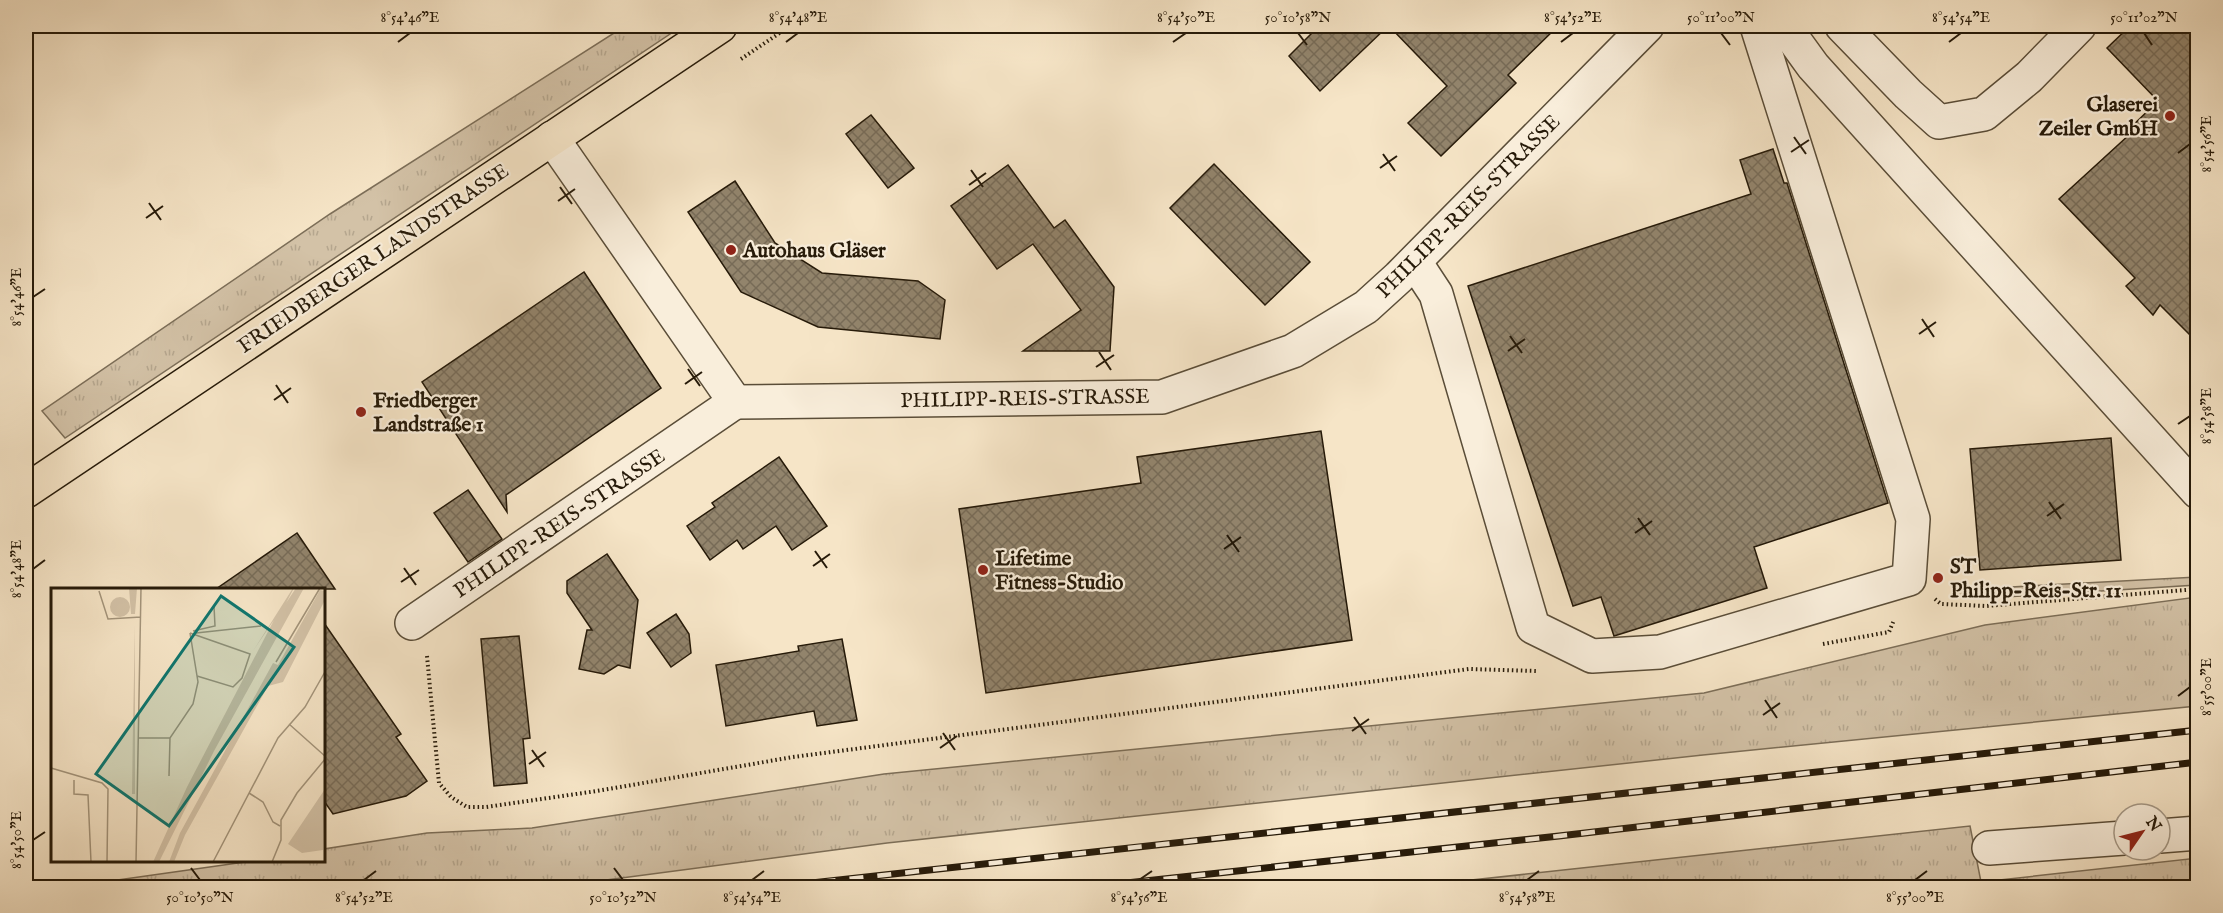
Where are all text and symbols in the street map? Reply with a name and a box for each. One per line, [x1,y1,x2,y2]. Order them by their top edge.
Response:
text: 8°54'46"E [380,8,440,27]
text: 8°54'48"E [769,8,827,27]
text: 8°54'50"E [1157,8,1215,27]
text: 50°10'58"N [1265,8,1331,27]
text: 8°54'52"E [1544,8,1602,27]
text: 50°11'00"N [1687,8,1755,27]
text: 8°54'54"E [1932,8,1990,27]
text: 50°11'02"N [2110,8,2178,27]
place label: Glaserei Zeiler GmbH [2039,92,2158,143]
street label: PHILIPP-REIS-STRASSE [1371,109,1567,305]
marker: Glaserei Zeiler GmbH [2163,109,2177,123]
text: 8°54'56"E [2197,115,2216,173]
street label: FRIEDBERGER LANDSTRASSE [233,158,515,360]
place label: Autohaus Gläser [742,238,886,265]
marker: Autohaus Gläser [724,243,738,257]
text: 8°54'46"E [7,267,26,327]
street label: PHILIPP-REIS-STRASSE [900,384,1150,415]
place label: Friedberger Landstraße 1 [373,388,484,439]
text: 8°54'58"E [2197,388,2216,444]
marker: Friedberger Landstraße 1 [354,405,368,419]
street label: PHILIPP-REIS-STRASSE [449,443,671,605]
text: 8°54'48"E [7,540,26,598]
place label: Lifetime Fitness-Studio [995,546,1124,597]
place label: ST Philipp-Reis-Str. 11 [1950,554,2121,605]
marker: Lifetime Fitness-Studio [976,563,990,577]
marker: ST Philipp-Reis-Str. 11 [1931,571,1945,585]
inset map [51,588,326,862]
text: 8°55'00"E [2197,658,2216,716]
north arrow [2112,802,2172,862]
text: 8°54'50"E [7,811,26,869]
text: N [2140,812,2165,836]
text: 50°10'50"N [166,888,234,907]
text: 8°54'52"E [335,888,393,907]
text: 50°10'52"N [589,888,657,907]
text: 8°54'54"E [723,888,781,907]
text: 8°54'56"E [1110,888,1168,907]
text: 8°54'58"E [1499,888,1555,907]
text: 8°55'00"E [1886,888,1944,907]

